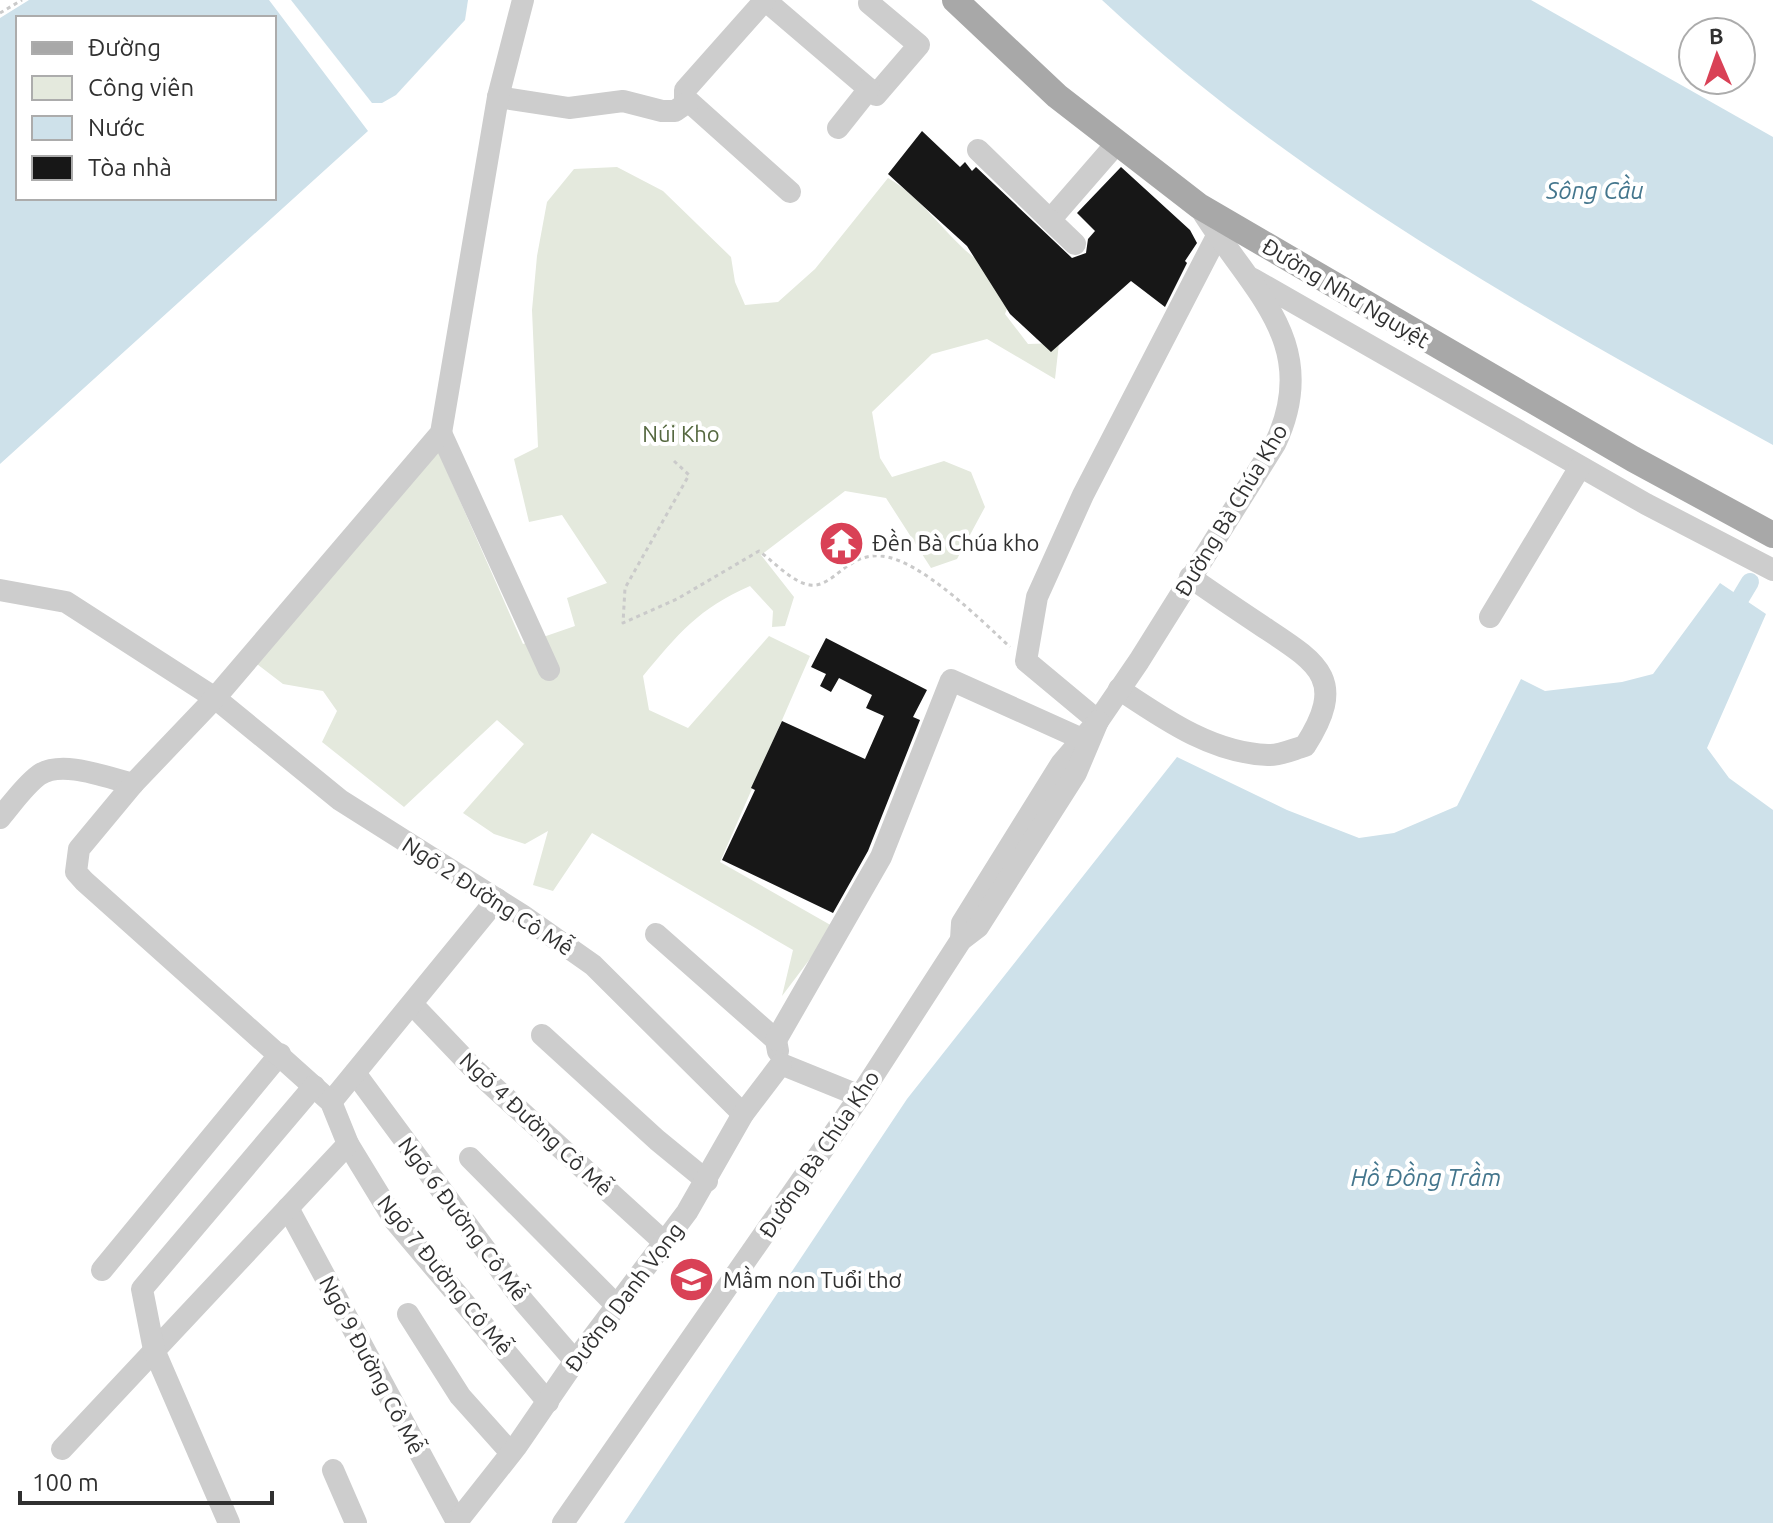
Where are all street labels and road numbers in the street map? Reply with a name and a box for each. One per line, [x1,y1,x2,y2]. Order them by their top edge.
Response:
street label: Đường Như Nguyệt [1258,233,1435,353]
street label: Đường Bà Chúa Kho [1169,419,1292,600]
street label: Ngõ 2 Đường Cô Mễ [398,830,579,960]
street label: Ngõ 4 Đường Cô Mễ [455,1046,618,1200]
street label: Đường Bà Chúa Kho [753,1065,884,1242]
street label: Ngõ 6 Đường Cô Mễ [394,1131,534,1305]
street label: Ngõ 7 Đường Cô Mễ [373,1189,519,1360]
street label: Đường Danh Vọng [559,1217,688,1376]
street label: Ngõ 9 Đường Cô Mễ [315,1271,431,1458]

